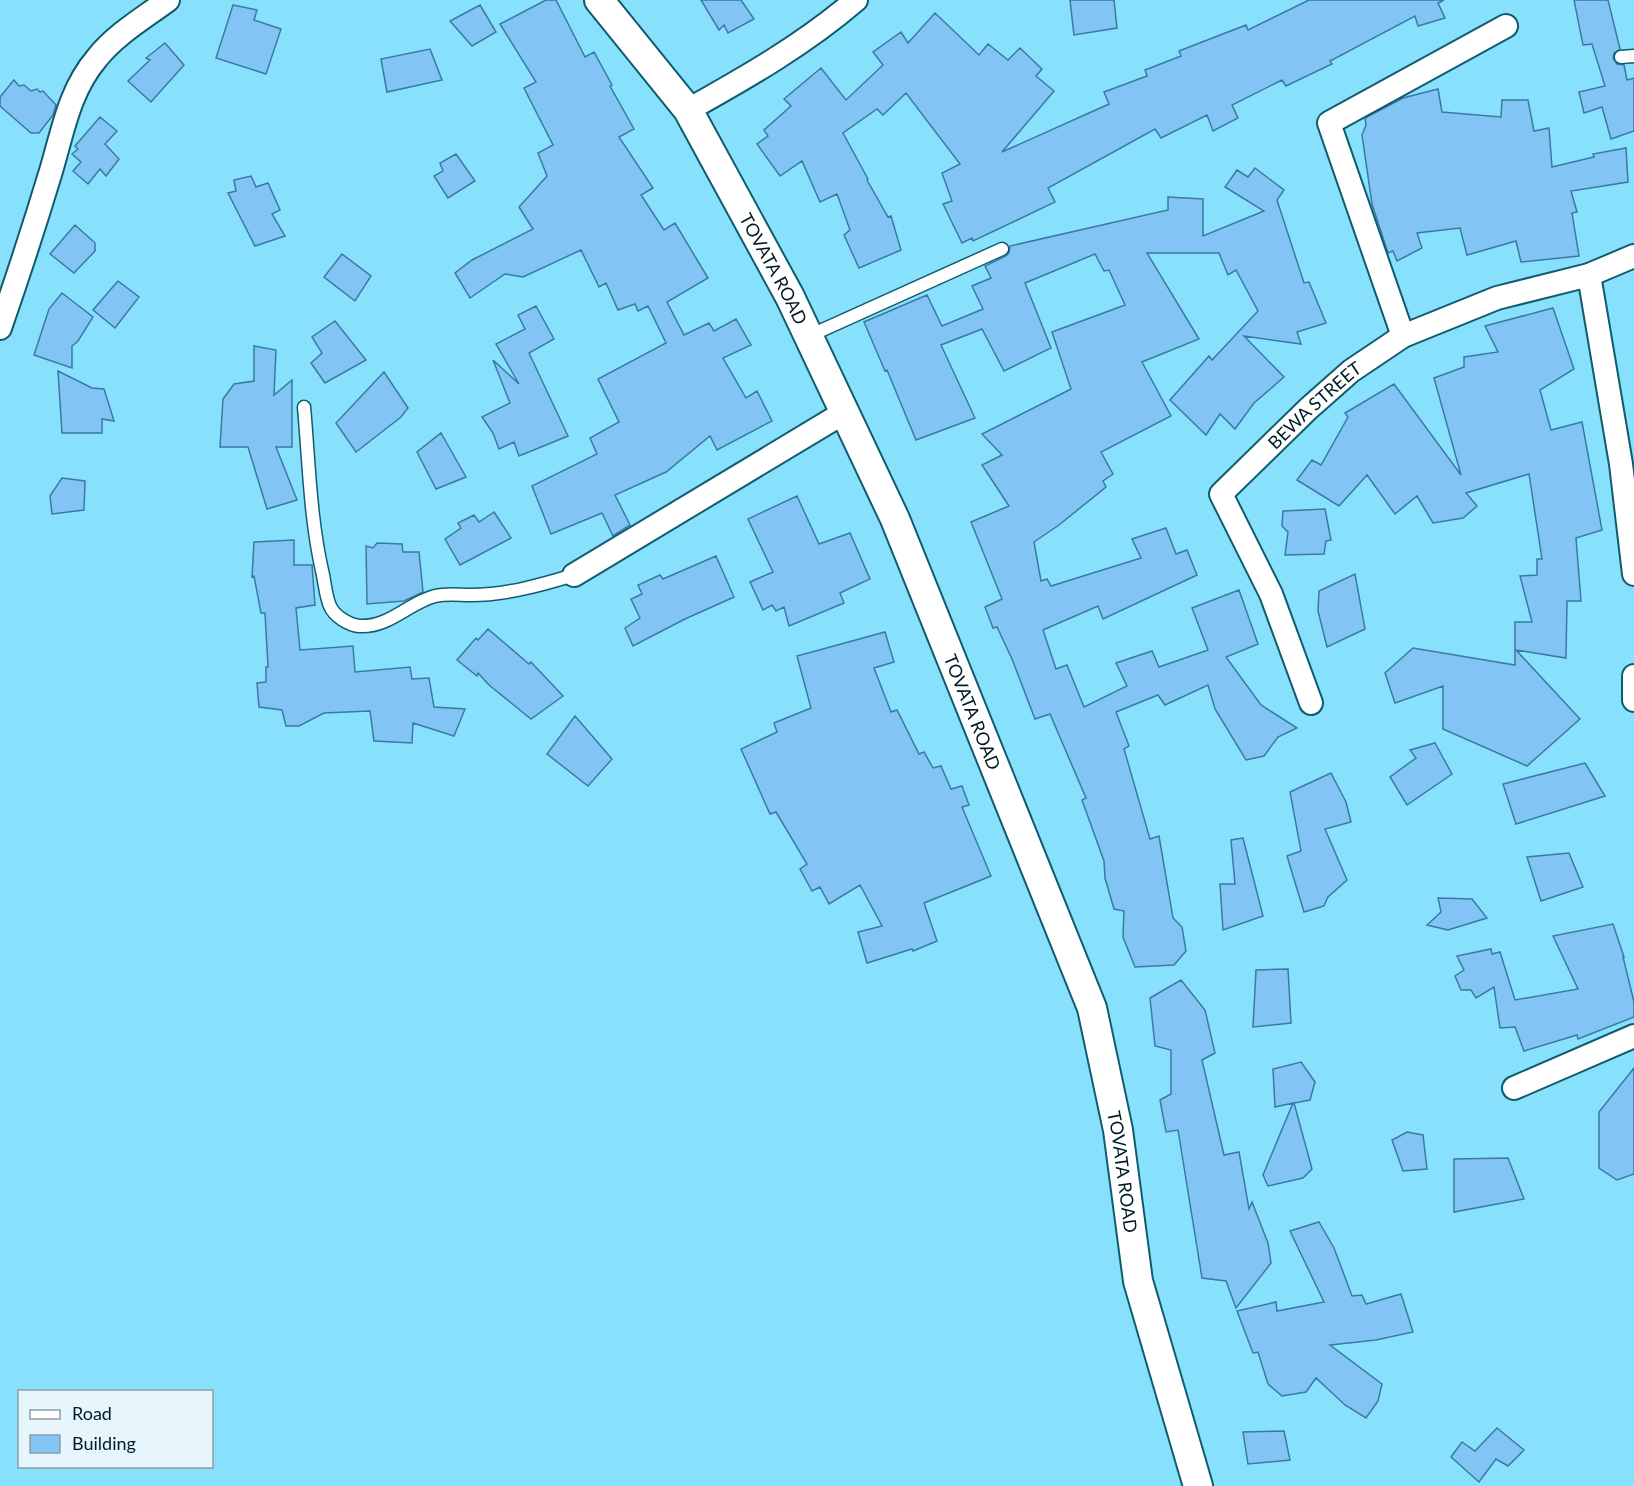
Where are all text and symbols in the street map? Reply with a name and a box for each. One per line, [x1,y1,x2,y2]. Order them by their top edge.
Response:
street label: TOVATA ROAD [735,209,812,328]
street label: BEWA STREET [1263,356,1365,453]
street label: TOVATA ROAD [940,651,1006,773]
street label: TOVATA ROAD [1103,1109,1142,1234]
legend [18,1390,213,1468]
text: Road [72,1402,112,1424]
text: Building [72,1432,136,1454]

